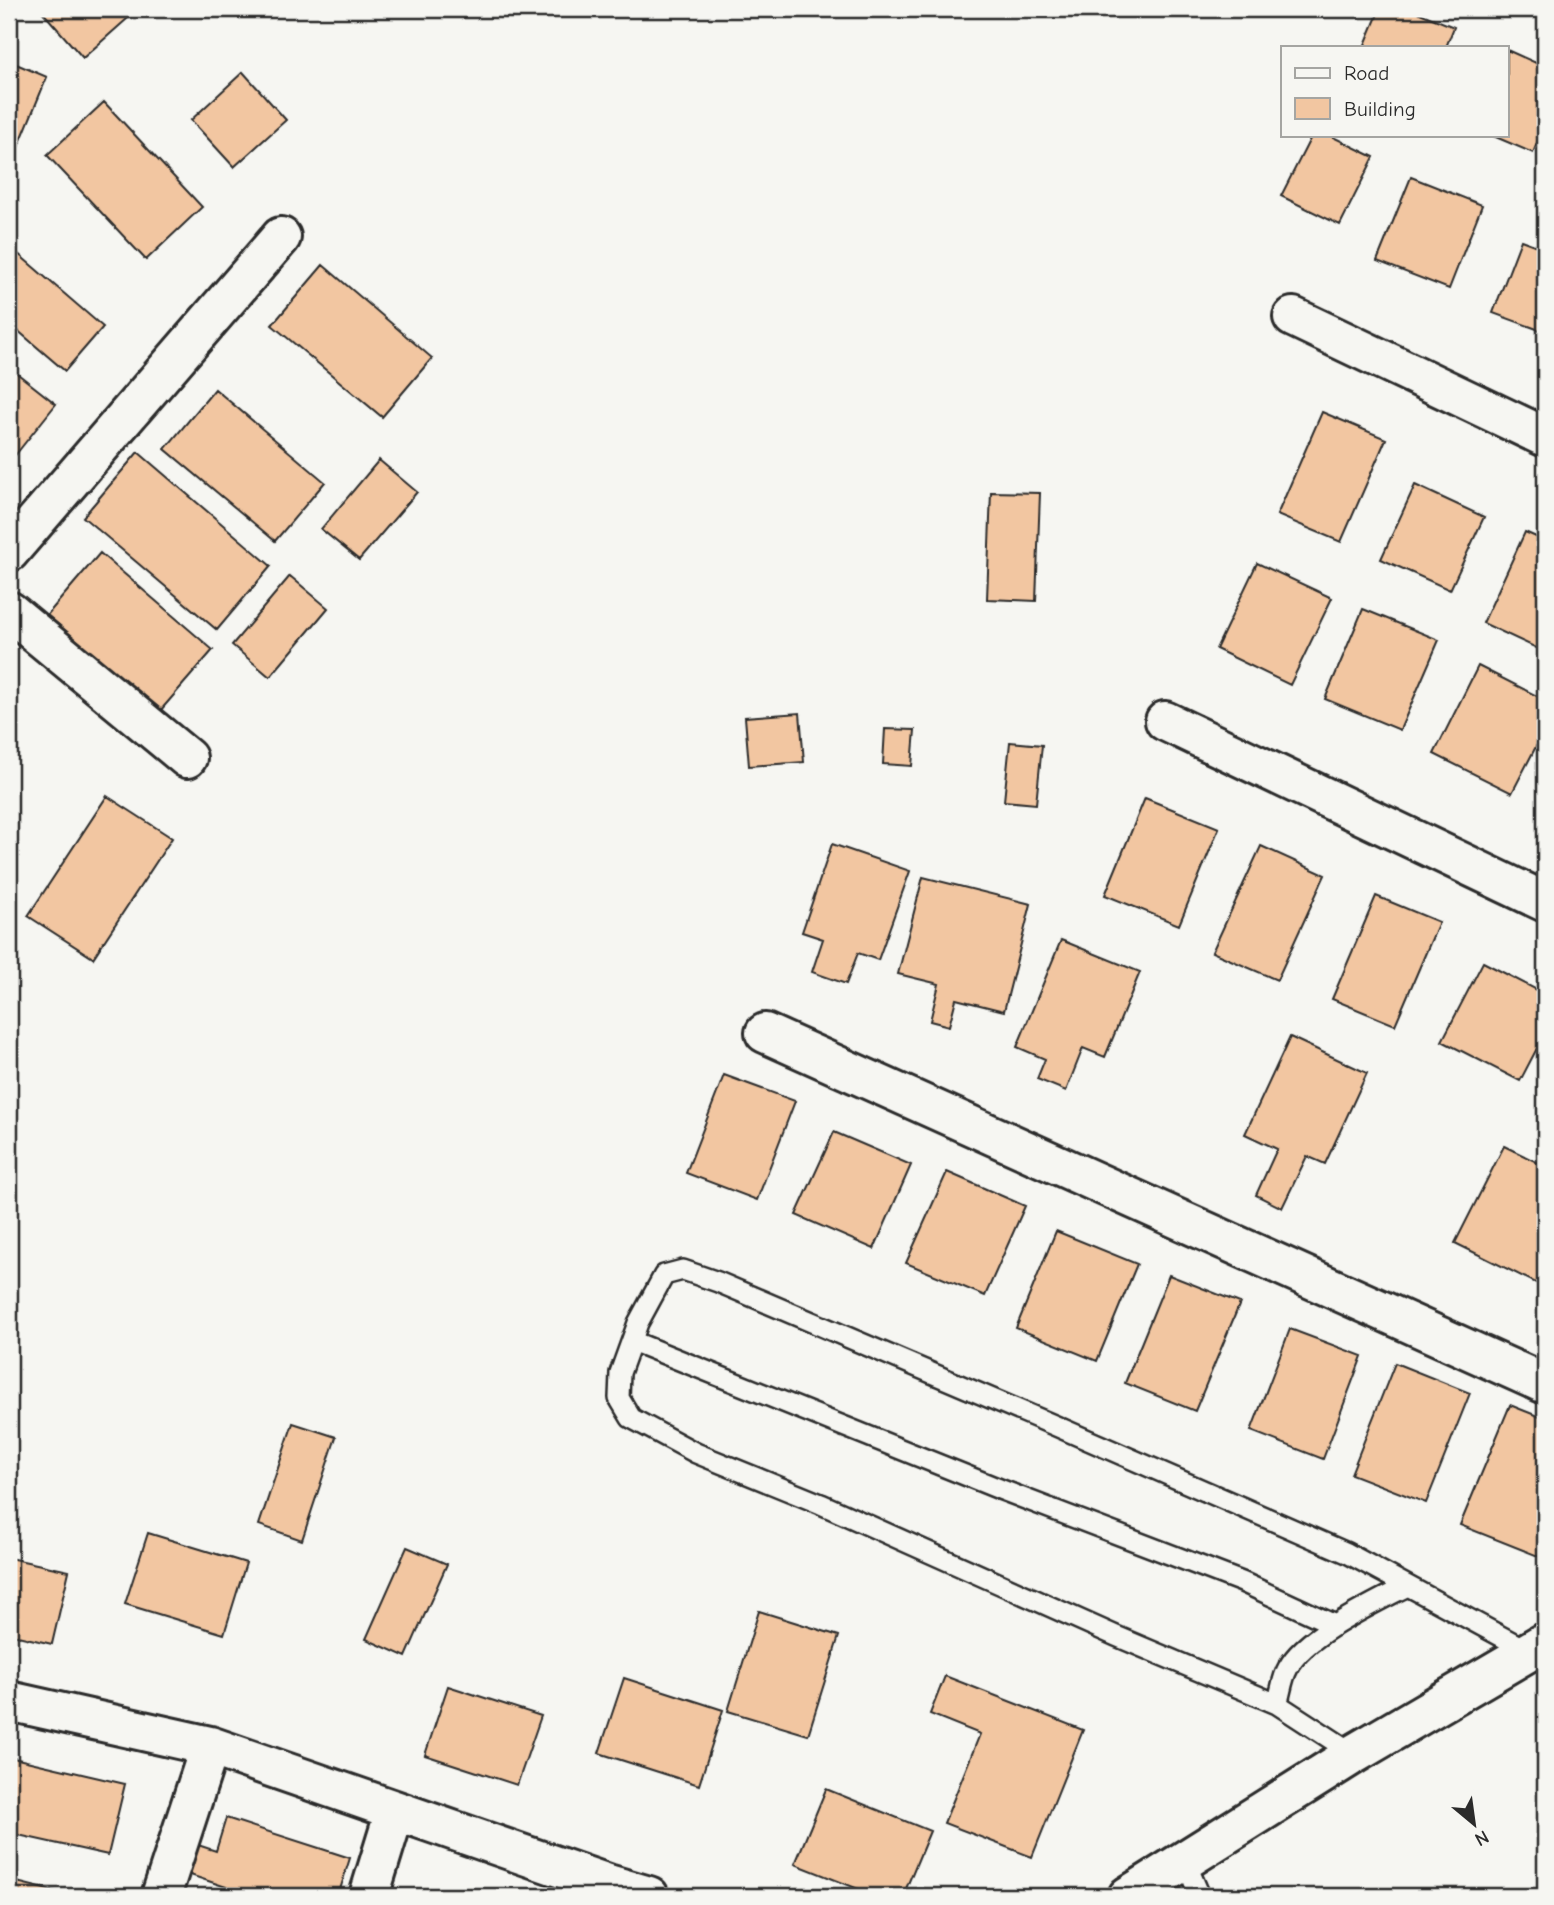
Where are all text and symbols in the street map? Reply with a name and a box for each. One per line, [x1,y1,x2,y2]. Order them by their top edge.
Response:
legend [1281,46,1508,136]
text: Road [1344,61,1389,85]
text: Building [1344,97,1416,121]
north arrow [1438,1790,1508,1860]
text: N [1471,1825,1493,1851]

